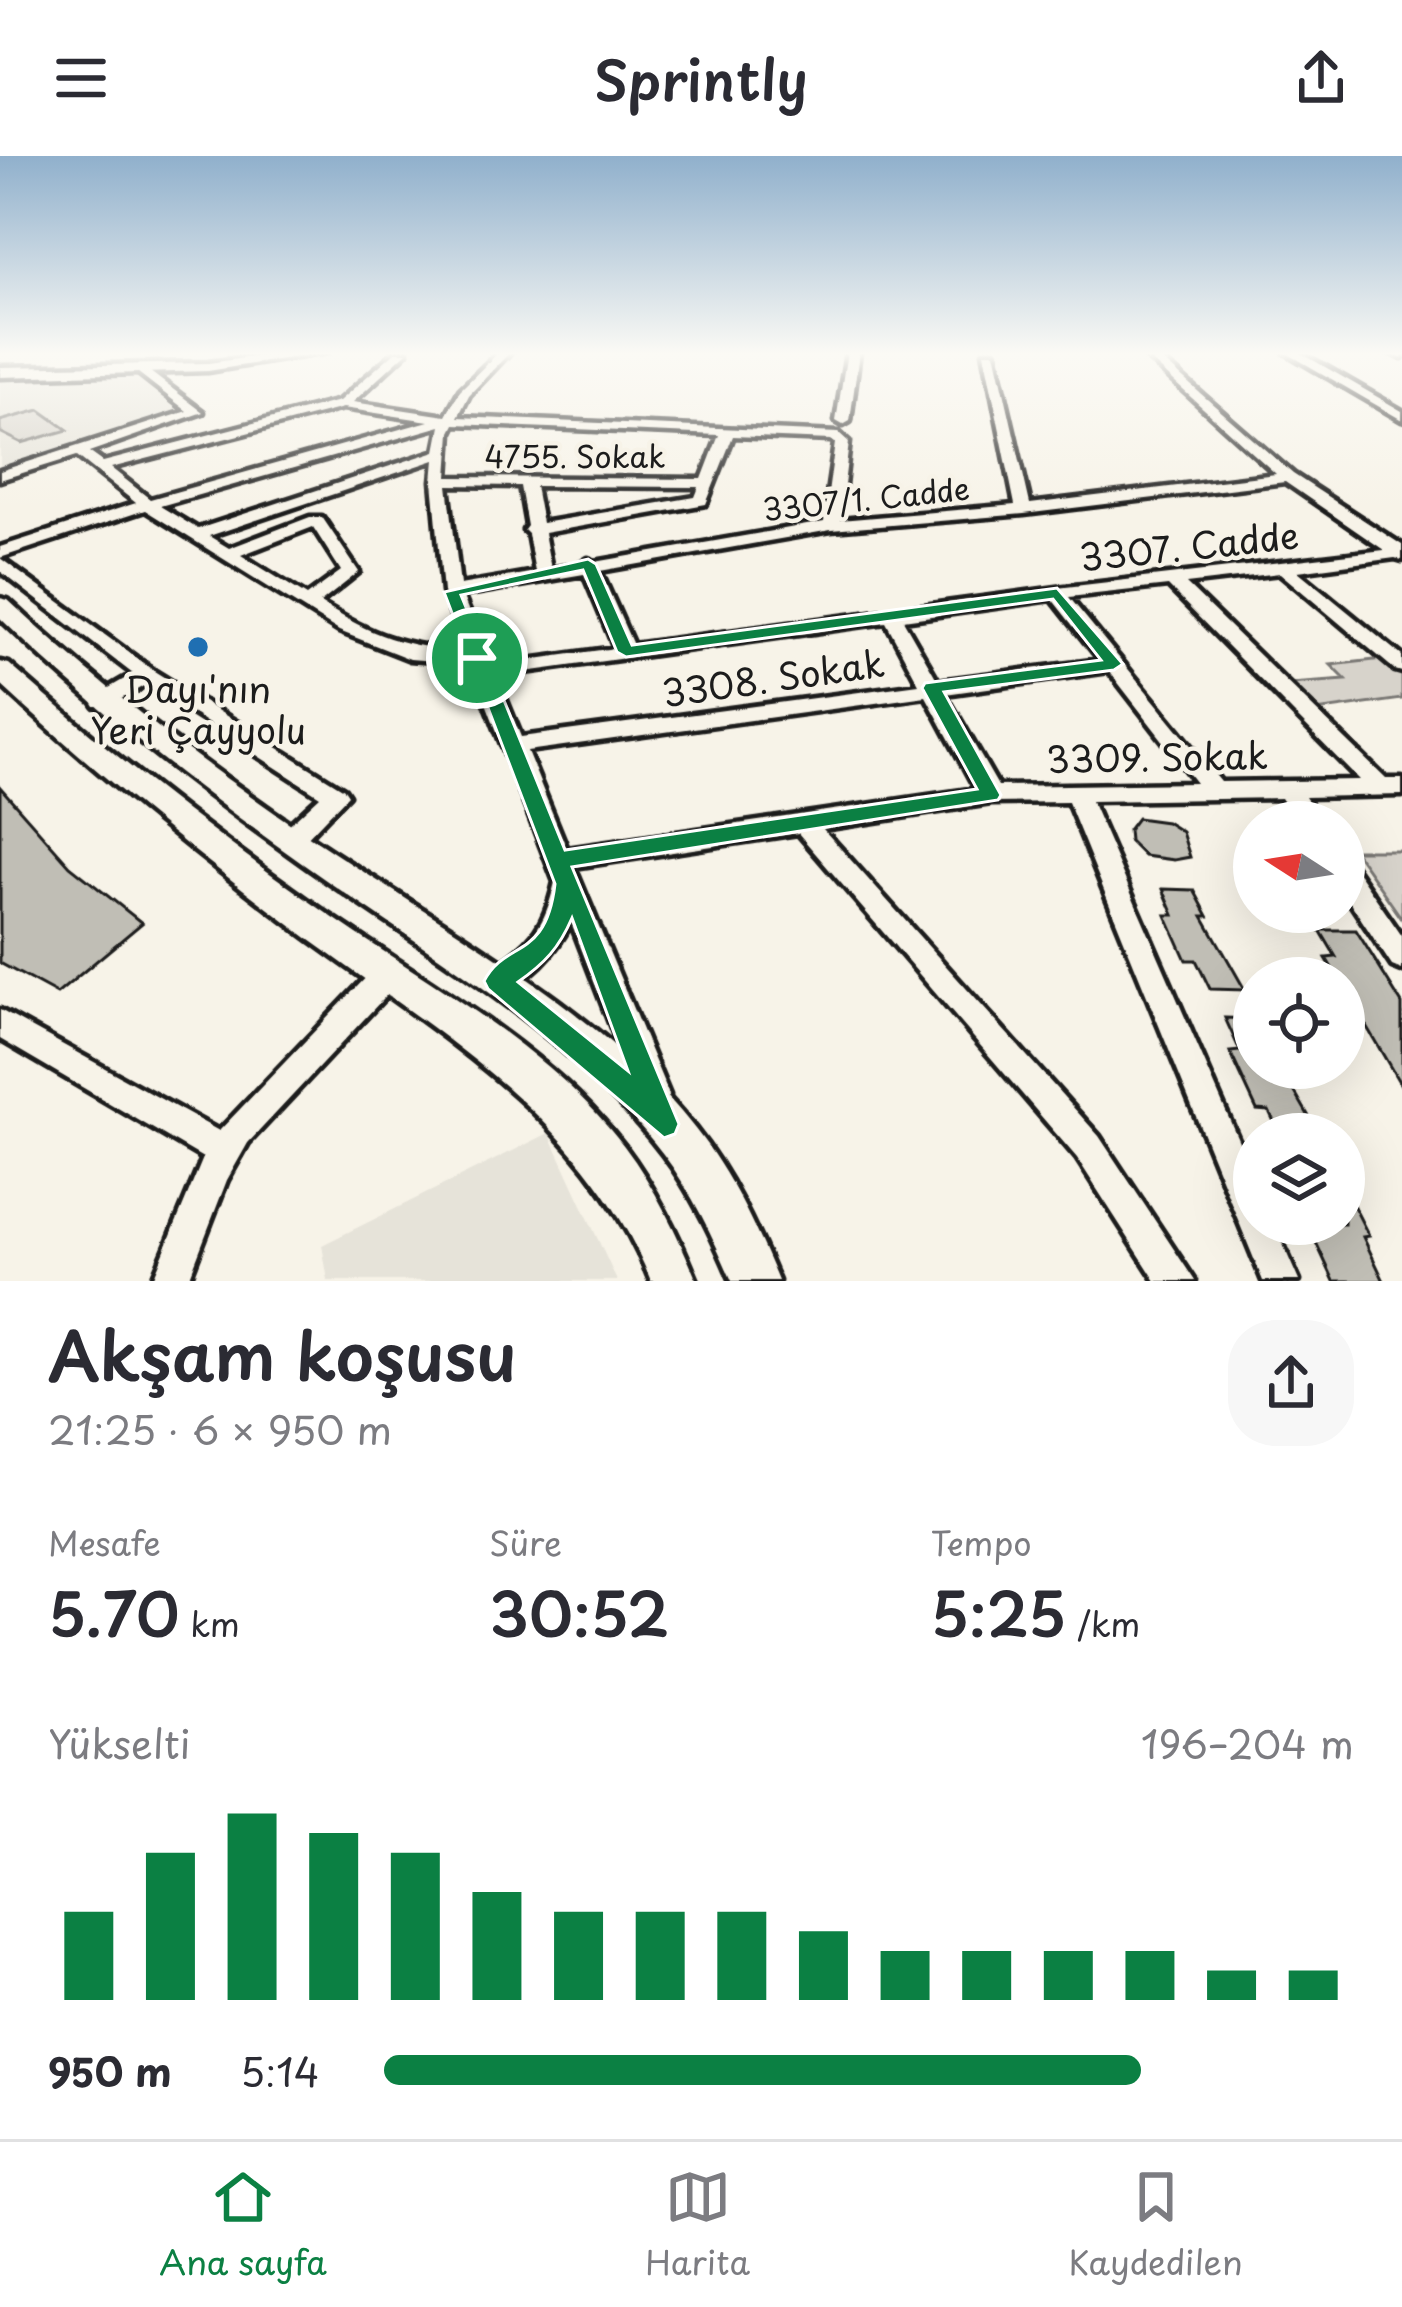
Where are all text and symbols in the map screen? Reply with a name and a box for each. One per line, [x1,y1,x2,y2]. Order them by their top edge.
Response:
text: Sprintly [594,38,808,119]
icon: menu [48,45,114,111]
icon: share [1288,45,1354,111]
street label: 4755. Sokak [484,433,666,478]
street label: 3307/1. Cadde [760,465,972,531]
street label: 3307. Cadde [1077,507,1301,583]
pin [426,607,528,709]
icon: arrive [444,625,510,691]
marker: Dayı'nın Yeri Çayyolu [185,634,211,660]
street label: 3308. Sokak [658,635,888,719]
place label: Dayı'nın Yeri Çayyolu [90,661,306,756]
street label: 3309. Sokak [1046,727,1268,785]
north arrow [1233,801,1365,933]
map controls [1233,801,1365,1245]
button: locate [1233,957,1365,1089]
button: layers [1233,1113,1365,1245]
text: Akşam koşusu [48,1304,517,1403]
button: share [1228,1320,1354,1446]
text: 21:25 · 6 × 950 m [48,1399,392,1458]
text: Mesafe [48,1517,161,1567]
text: Süre [489,1517,562,1567]
text: Tempo [931,1517,1032,1567]
text: 5.70 [48,1567,179,1657]
text: 30:52 [489,1567,669,1657]
text: 5:25 [931,1567,1066,1657]
text: km [179,1598,240,1648]
text: /km [1066,1598,1140,1648]
text: Yükselti [48,1713,190,1772]
text: 196–204 m [1141,1713,1354,1772]
text: 950 m [48,2041,172,2100]
text: 5:14 [240,2041,320,2100]
tab: Ana sayfa [159,2164,327,2286]
tab: Harita [645,2164,750,2286]
tab: Kaydedilen [1069,2164,1243,2286]

